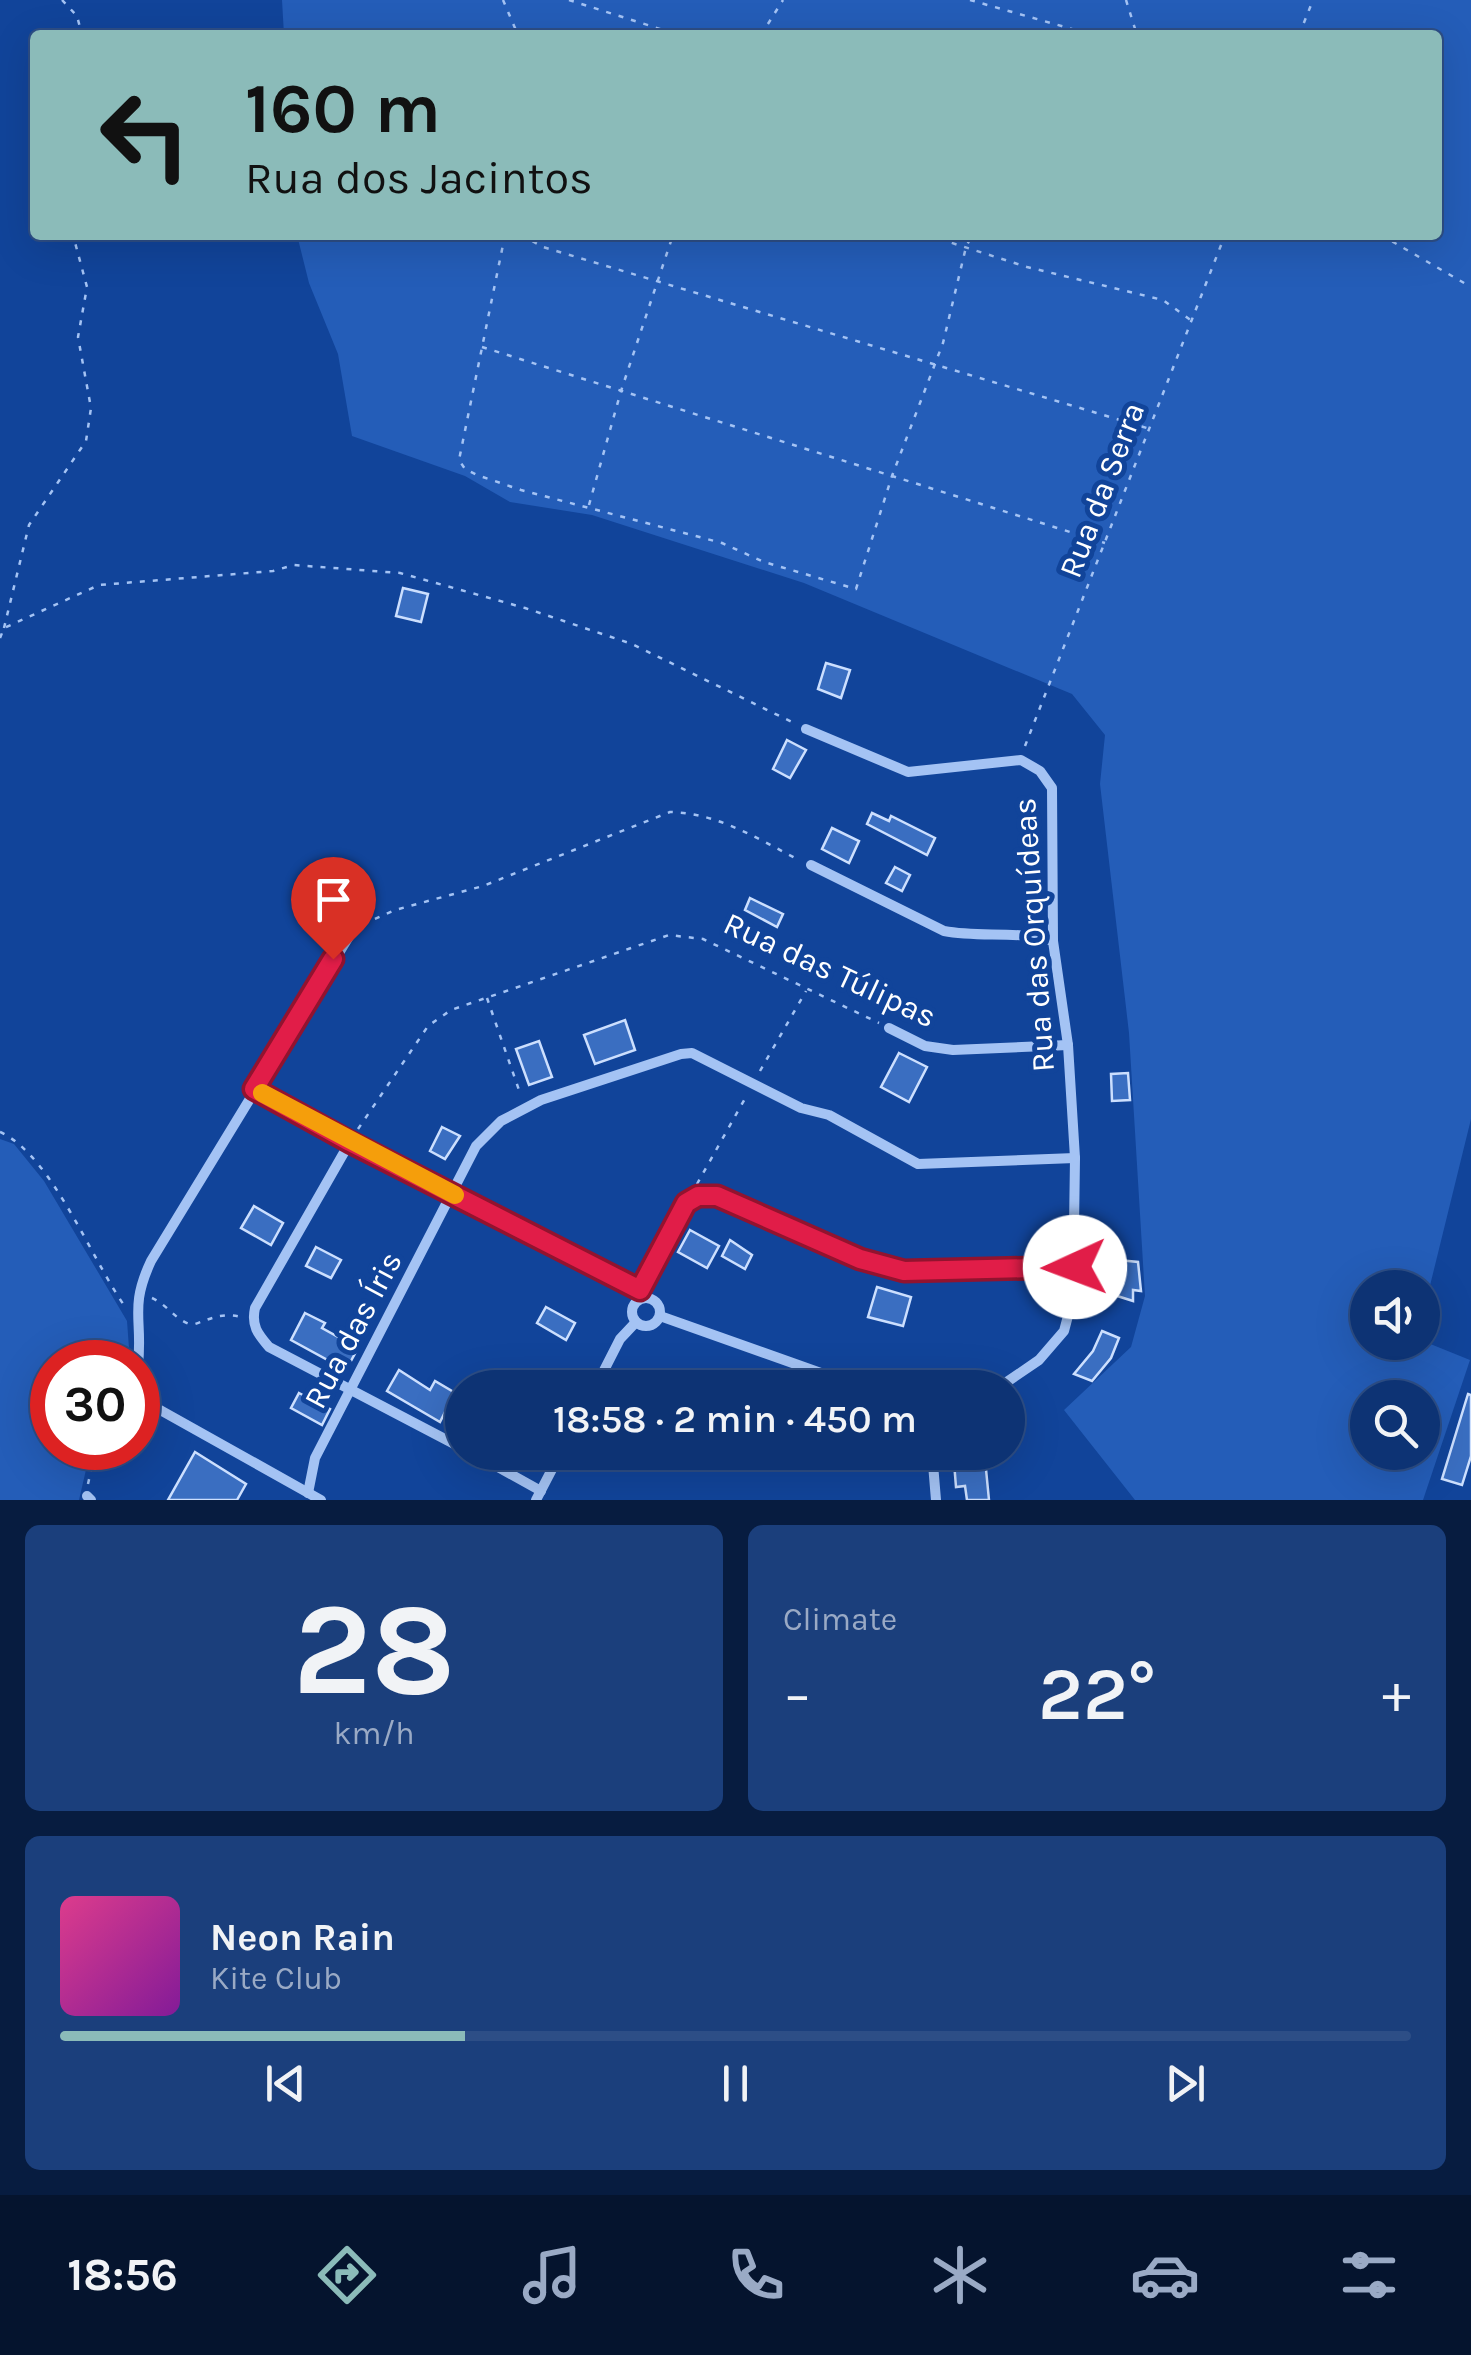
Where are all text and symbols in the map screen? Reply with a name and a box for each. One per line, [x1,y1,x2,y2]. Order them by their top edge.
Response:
text: 160 m [245,68,441,150]
icon: left [80,70,210,200]
text: Rua dos Jacintos [245,152,593,204]
street label: Rua da Serra [1052,397,1152,583]
street label: Rua das Orquídeas [1006,797,1062,1073]
pin [291,857,376,960]
icon: arrive [306,872,361,927]
street label: Rua das Túlipas [718,905,942,1035]
position arrow [1023,1215,1127,1319]
street label: Rua das Íris [295,1244,410,1415]
map controls [1350,1270,1440,1470]
button: sound [1350,1270,1440,1360]
speed limit sign: 30 [30,1340,160,1470]
button: search [1350,1380,1440,1470]
text: 18:58 · 2 min · 450 m [553,1397,917,1442]
text: 28 [293,1574,455,1726]
text: Climate [783,1601,897,1638]
text: 22° [1038,1650,1156,1738]
text: − [783,1662,812,1726]
text: + [1382,1662,1411,1726]
text: km/h [333,1715,415,1752]
text: Neon Rain [210,1915,395,1960]
text: Kite Club [210,1960,342,1997]
icon: previous [258,2056,313,2111]
icon: pause [708,2056,763,2111]
icon: next [1158,2056,1213,2111]
icon: directions [312,2240,382,2310]
icon: music [517,2240,587,2310]
icon: phone [721,2240,791,2310]
icon: climate [925,2240,995,2310]
icon: car [1130,2240,1200,2310]
icon: filters [1334,2240,1404,2310]
text: 18:56 [67,2249,178,2301]

